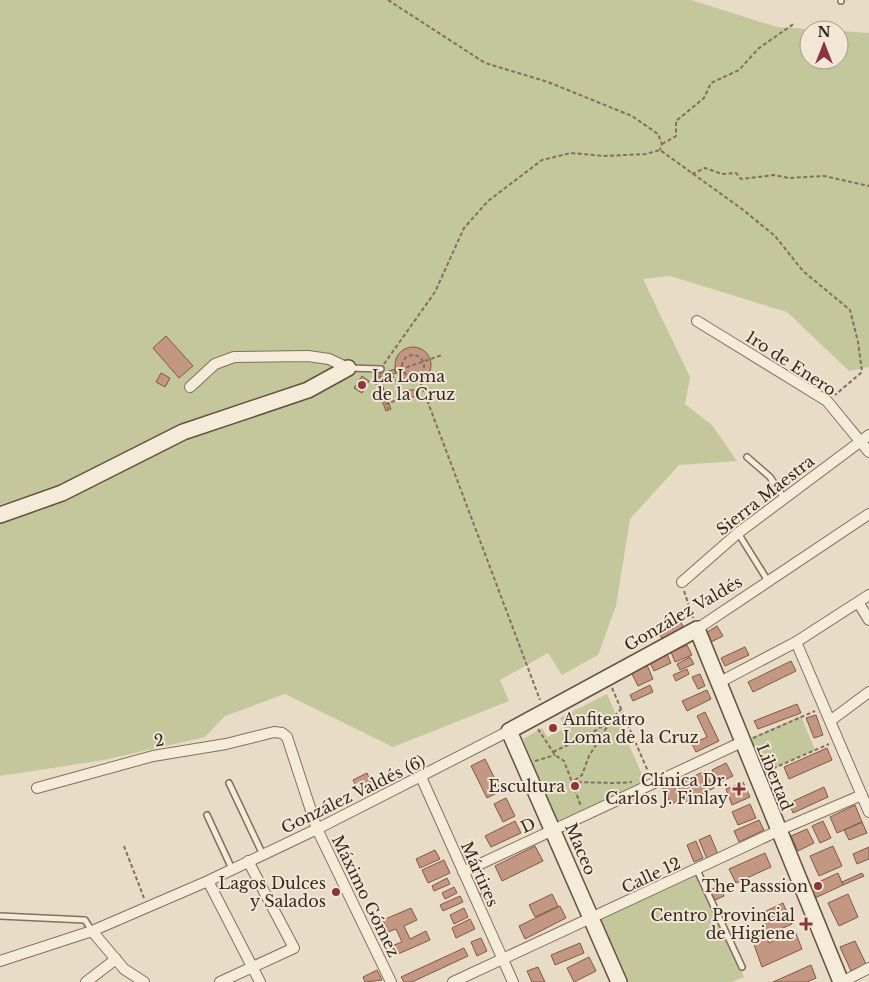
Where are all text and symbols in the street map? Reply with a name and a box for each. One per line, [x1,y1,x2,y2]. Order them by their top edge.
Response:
north arrow [799,20,849,70]
text: N [817,23,831,41]
street label: 1ro de Enero [742,326,840,400]
place label: La Loma de la Cruz [372,366,455,404]
marker: La Loma de la Cruz [356,379,368,391]
street label: Sierra Maestra [712,450,818,539]
street label: González Valdés [621,571,745,655]
place label: Anfiteatro Loma de la Cruz [562,709,699,747]
marker: Anfiteatro Loma de la Cruz [547,722,559,734]
street label: 2 [152,729,166,751]
street label: Libertad [753,741,797,813]
street label: González Valdés (6) [278,750,428,838]
place label: Clínica Dr. Carlos J. Finlay [605,770,729,808]
place label: Escultura [488,776,565,796]
marker: Escultura [569,780,581,792]
marker: Clínica Dr. Carlos J. Finlay [732,782,746,796]
street label: D [517,813,539,837]
street label: Maceo [561,820,601,878]
street label: Máximo Gómez [328,832,404,960]
street label: Mártires [457,838,503,910]
street label: Calle 12 [618,853,684,897]
place label: Lagos Dulces y Salados [219,873,326,911]
place label: The Passsion [702,876,808,896]
marker: The Passsion [812,880,824,892]
marker: Lagos Dulces y Salados [330,886,342,898]
place label: Centro Provincial de Higiene [650,905,795,943]
marker: Centro Provincial de Higiene [799,917,813,931]

